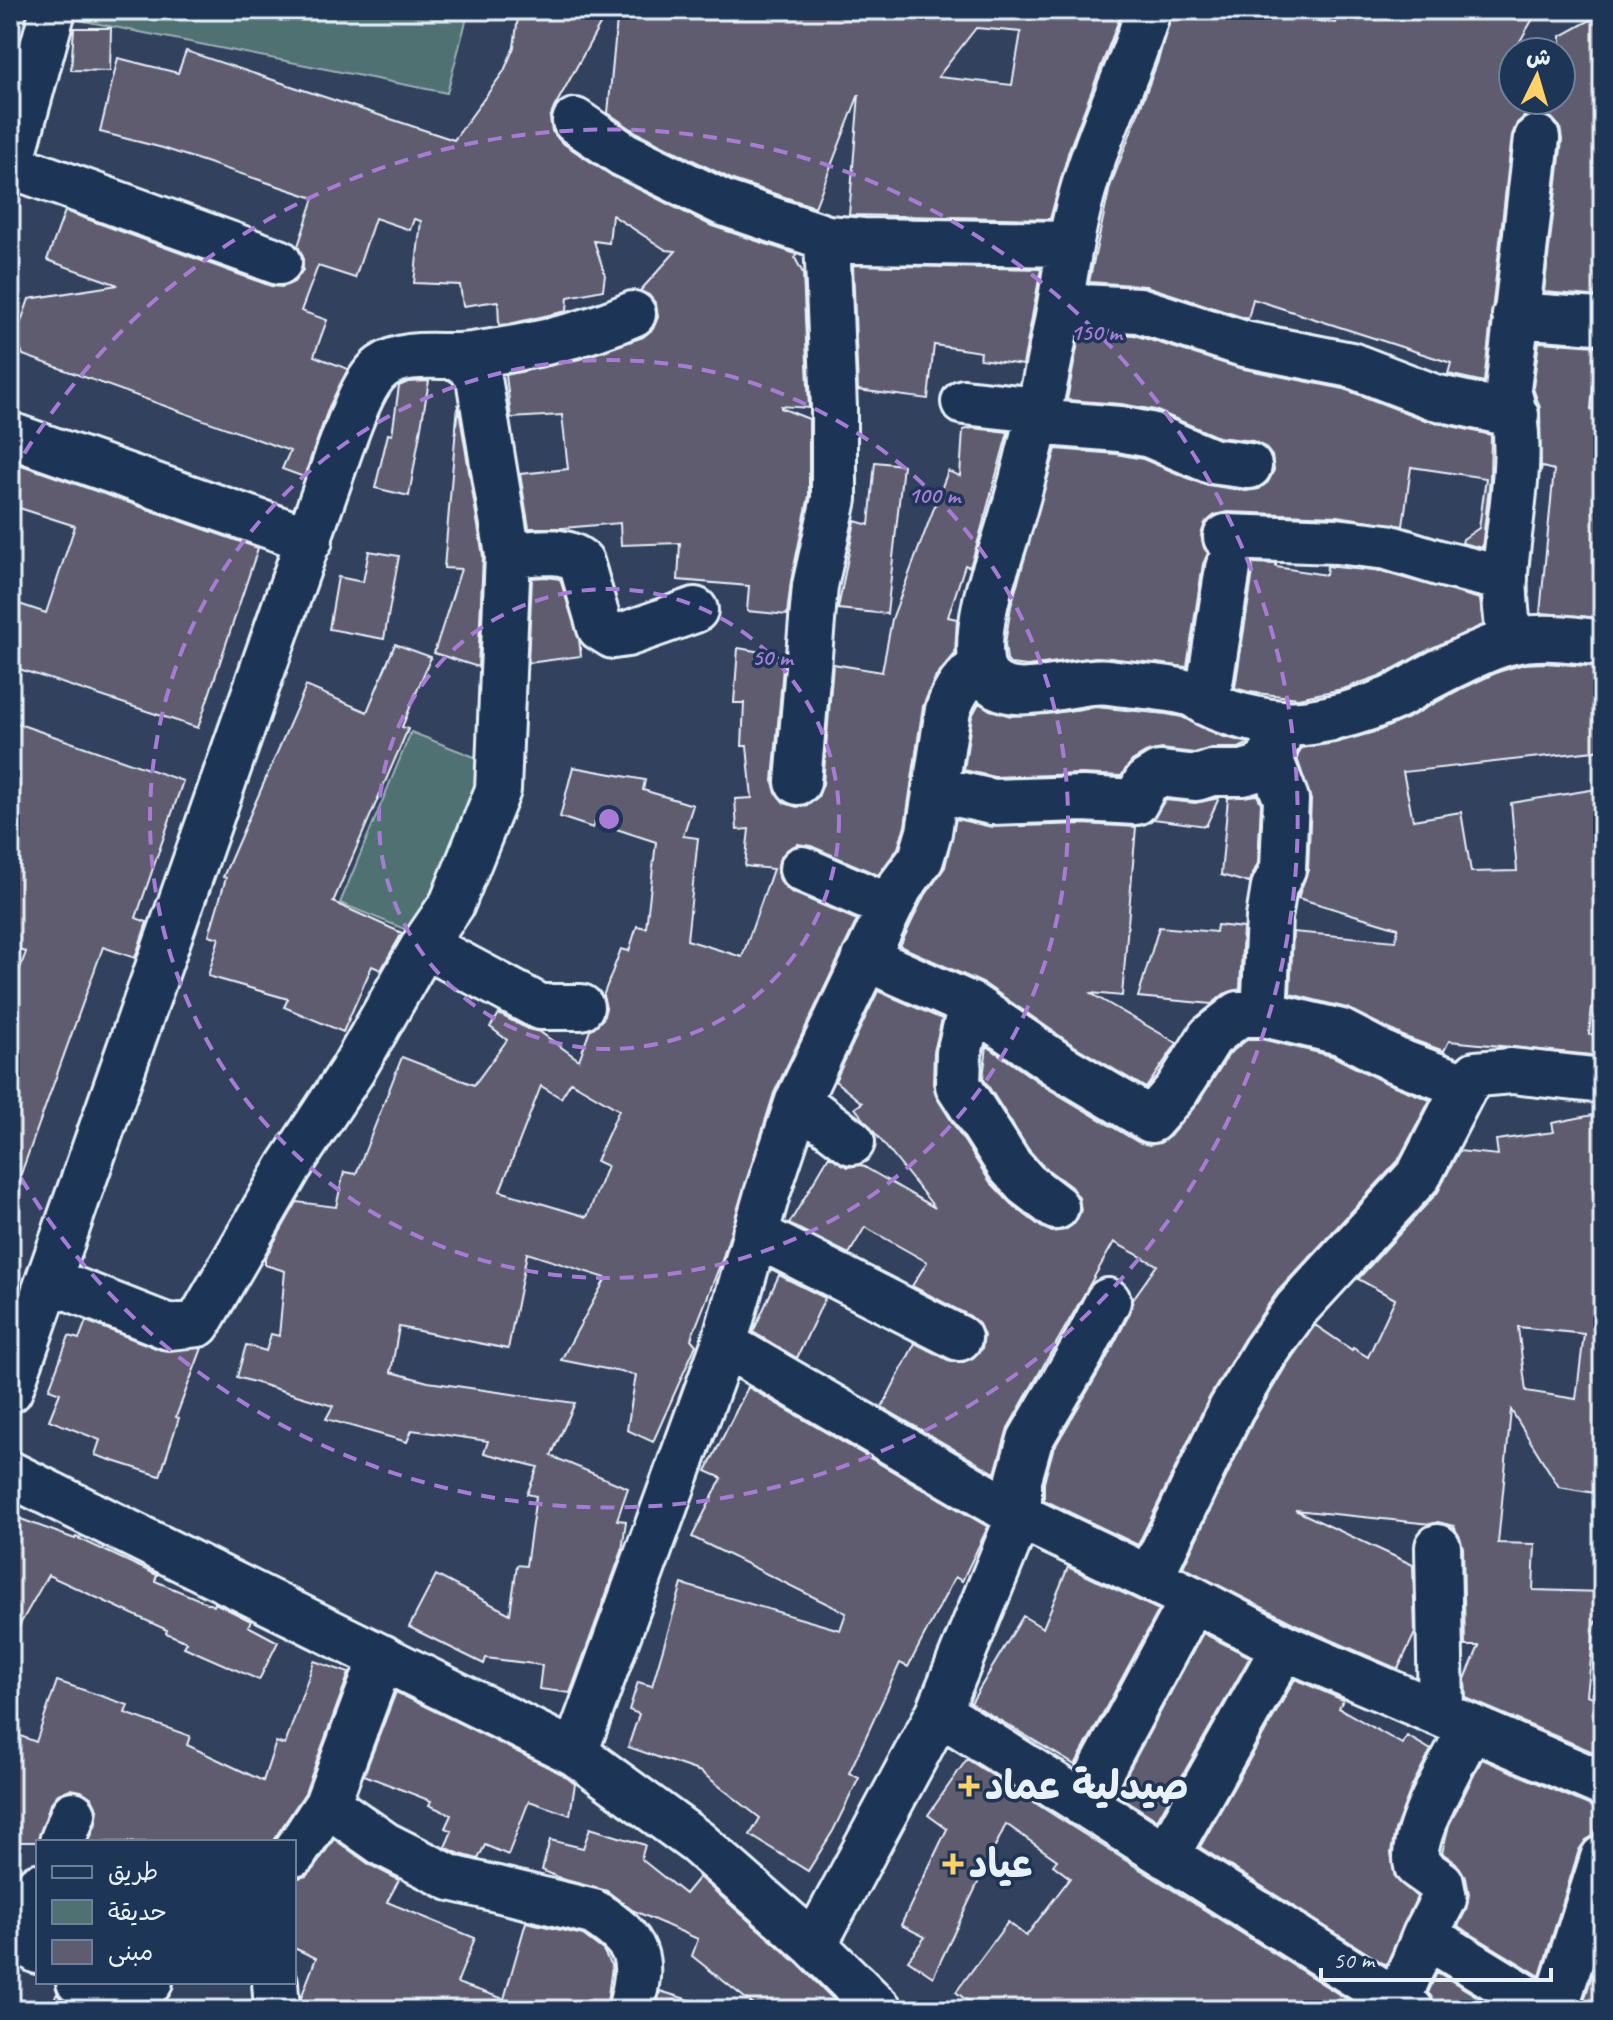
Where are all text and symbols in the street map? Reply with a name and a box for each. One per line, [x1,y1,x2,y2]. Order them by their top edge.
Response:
north arrow [1497,36,1577,116]
text: ش [1525,42,1552,72]
text: 150 m [1070,317,1124,347]
text: 100 m [908,480,962,510]
text: 50 m [752,642,795,672]
centre of rings [595,805,623,833]
place label: صيدلية عماد [985,1761,1189,1811]
marker: صيدلية عماد [960,1777,978,1795]
place label: عياد [969,1839,1032,1889]
legend [36,1840,296,1984]
marker: عياد [944,1855,962,1873]
text: طريق [108,1857,158,1887]
text: حديقة [108,1897,167,1927]
scale bar [1321,1932,1551,1982]
text: مبنى [108,1937,153,1967]
text: 50 m [1333,1945,1376,1975]

